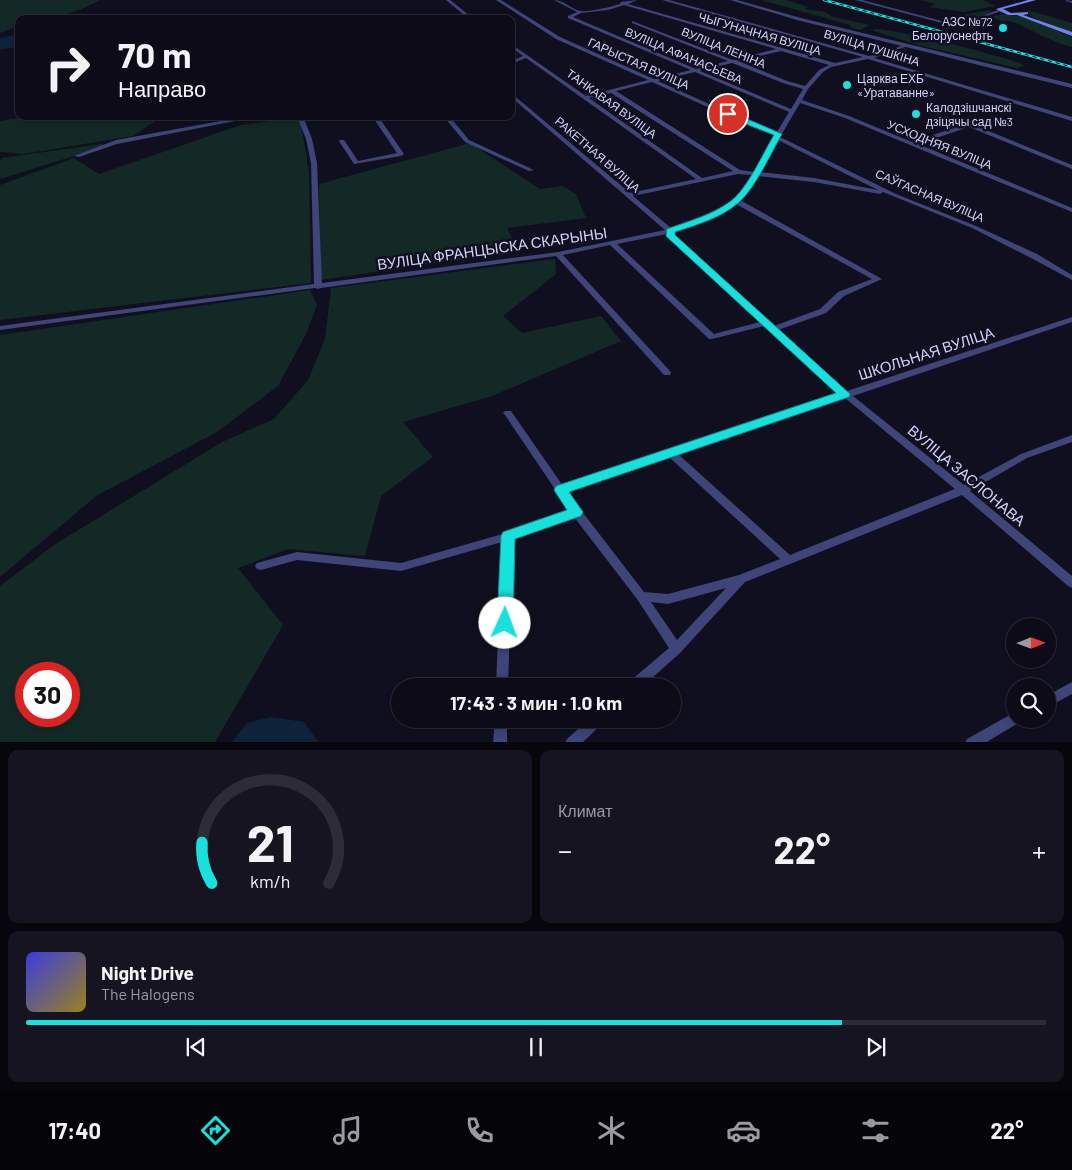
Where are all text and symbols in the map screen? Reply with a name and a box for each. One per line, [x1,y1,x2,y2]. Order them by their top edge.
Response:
street label: ЧЫГУНАЧНАЯ ВУЛІЦА [697,9,823,58]
place label: АЗС №72 Белоруснефть [912,14,993,43]
marker: АЗС №72 Белоруснефть [997,22,1009,34]
street label: ВУЛІЦА АФАНАСЬЕВА [623,24,745,87]
street label: ВУЛІЦА ЛЕНІНА [679,24,768,71]
street label: ВУЛІЦА ПУШКІНА [822,26,922,69]
text: 70 m [118,33,192,75]
street label: ГАРЫСТАЯ ВУЛІЦА [586,34,692,93]
icon: right [35,35,100,100]
street label: ТАНКАВАЯ ВУЛІЦА [564,66,660,141]
place label: Царква ЕХБ «Уратаванне» [857,71,935,100]
text: Направо [118,75,206,101]
marker: Царква ЕХБ «Уратаванне» [841,79,853,91]
pin [707,93,749,135]
icon: arrive [714,100,742,128]
place label: Калодзішчанскі дзіцячы сад №3 [926,100,1013,129]
marker: Калодзішчанскі дзіцячы сад №3 [910,108,922,120]
street label: РАКЕТНАЯ ВУЛІЦА [552,113,643,196]
street label: УСХОДНЯЯ ВУЛІЦА [885,117,994,172]
street label: САЎГАСНАЯ ВУЛІЦА [873,166,986,225]
street label: ВУЛІЦА ФРАНЦЫСКА СКАРЫНЫ [376,223,608,273]
street label: ШКОЛЬНАЯ ВУЛІЦА [856,323,996,383]
street label: ВУЛІЦА ЗАСЛОНАВА [905,421,1029,529]
position arrow [478,596,530,648]
north arrow [1006,618,1056,668]
map controls [1006,618,1056,728]
speed limit sign: 30 [15,662,80,727]
button: search [1006,678,1056,728]
text: 17:43 · 3 мин · 1.0 km [450,691,622,714]
text: Климат [558,801,612,820]
text: 21 [246,810,294,872]
text: 22° [774,826,830,872]
text: − [558,833,572,867]
text: + [1032,833,1046,867]
text: km/h [250,870,290,892]
text: Night Drive [101,961,194,984]
text: The Halogens [101,984,195,1003]
icon: previous [182,1033,210,1061]
icon: pause [522,1033,550,1061]
icon: next [862,1033,890,1061]
icon: directions [198,1113,233,1148]
icon: music [330,1113,365,1148]
icon: phone [462,1113,497,1148]
icon: climate [594,1113,629,1148]
icon: car [726,1113,761,1148]
icon: filters [858,1113,893,1148]
text: 17:40 [49,1117,101,1143]
text: 22° [991,1117,1023,1143]

